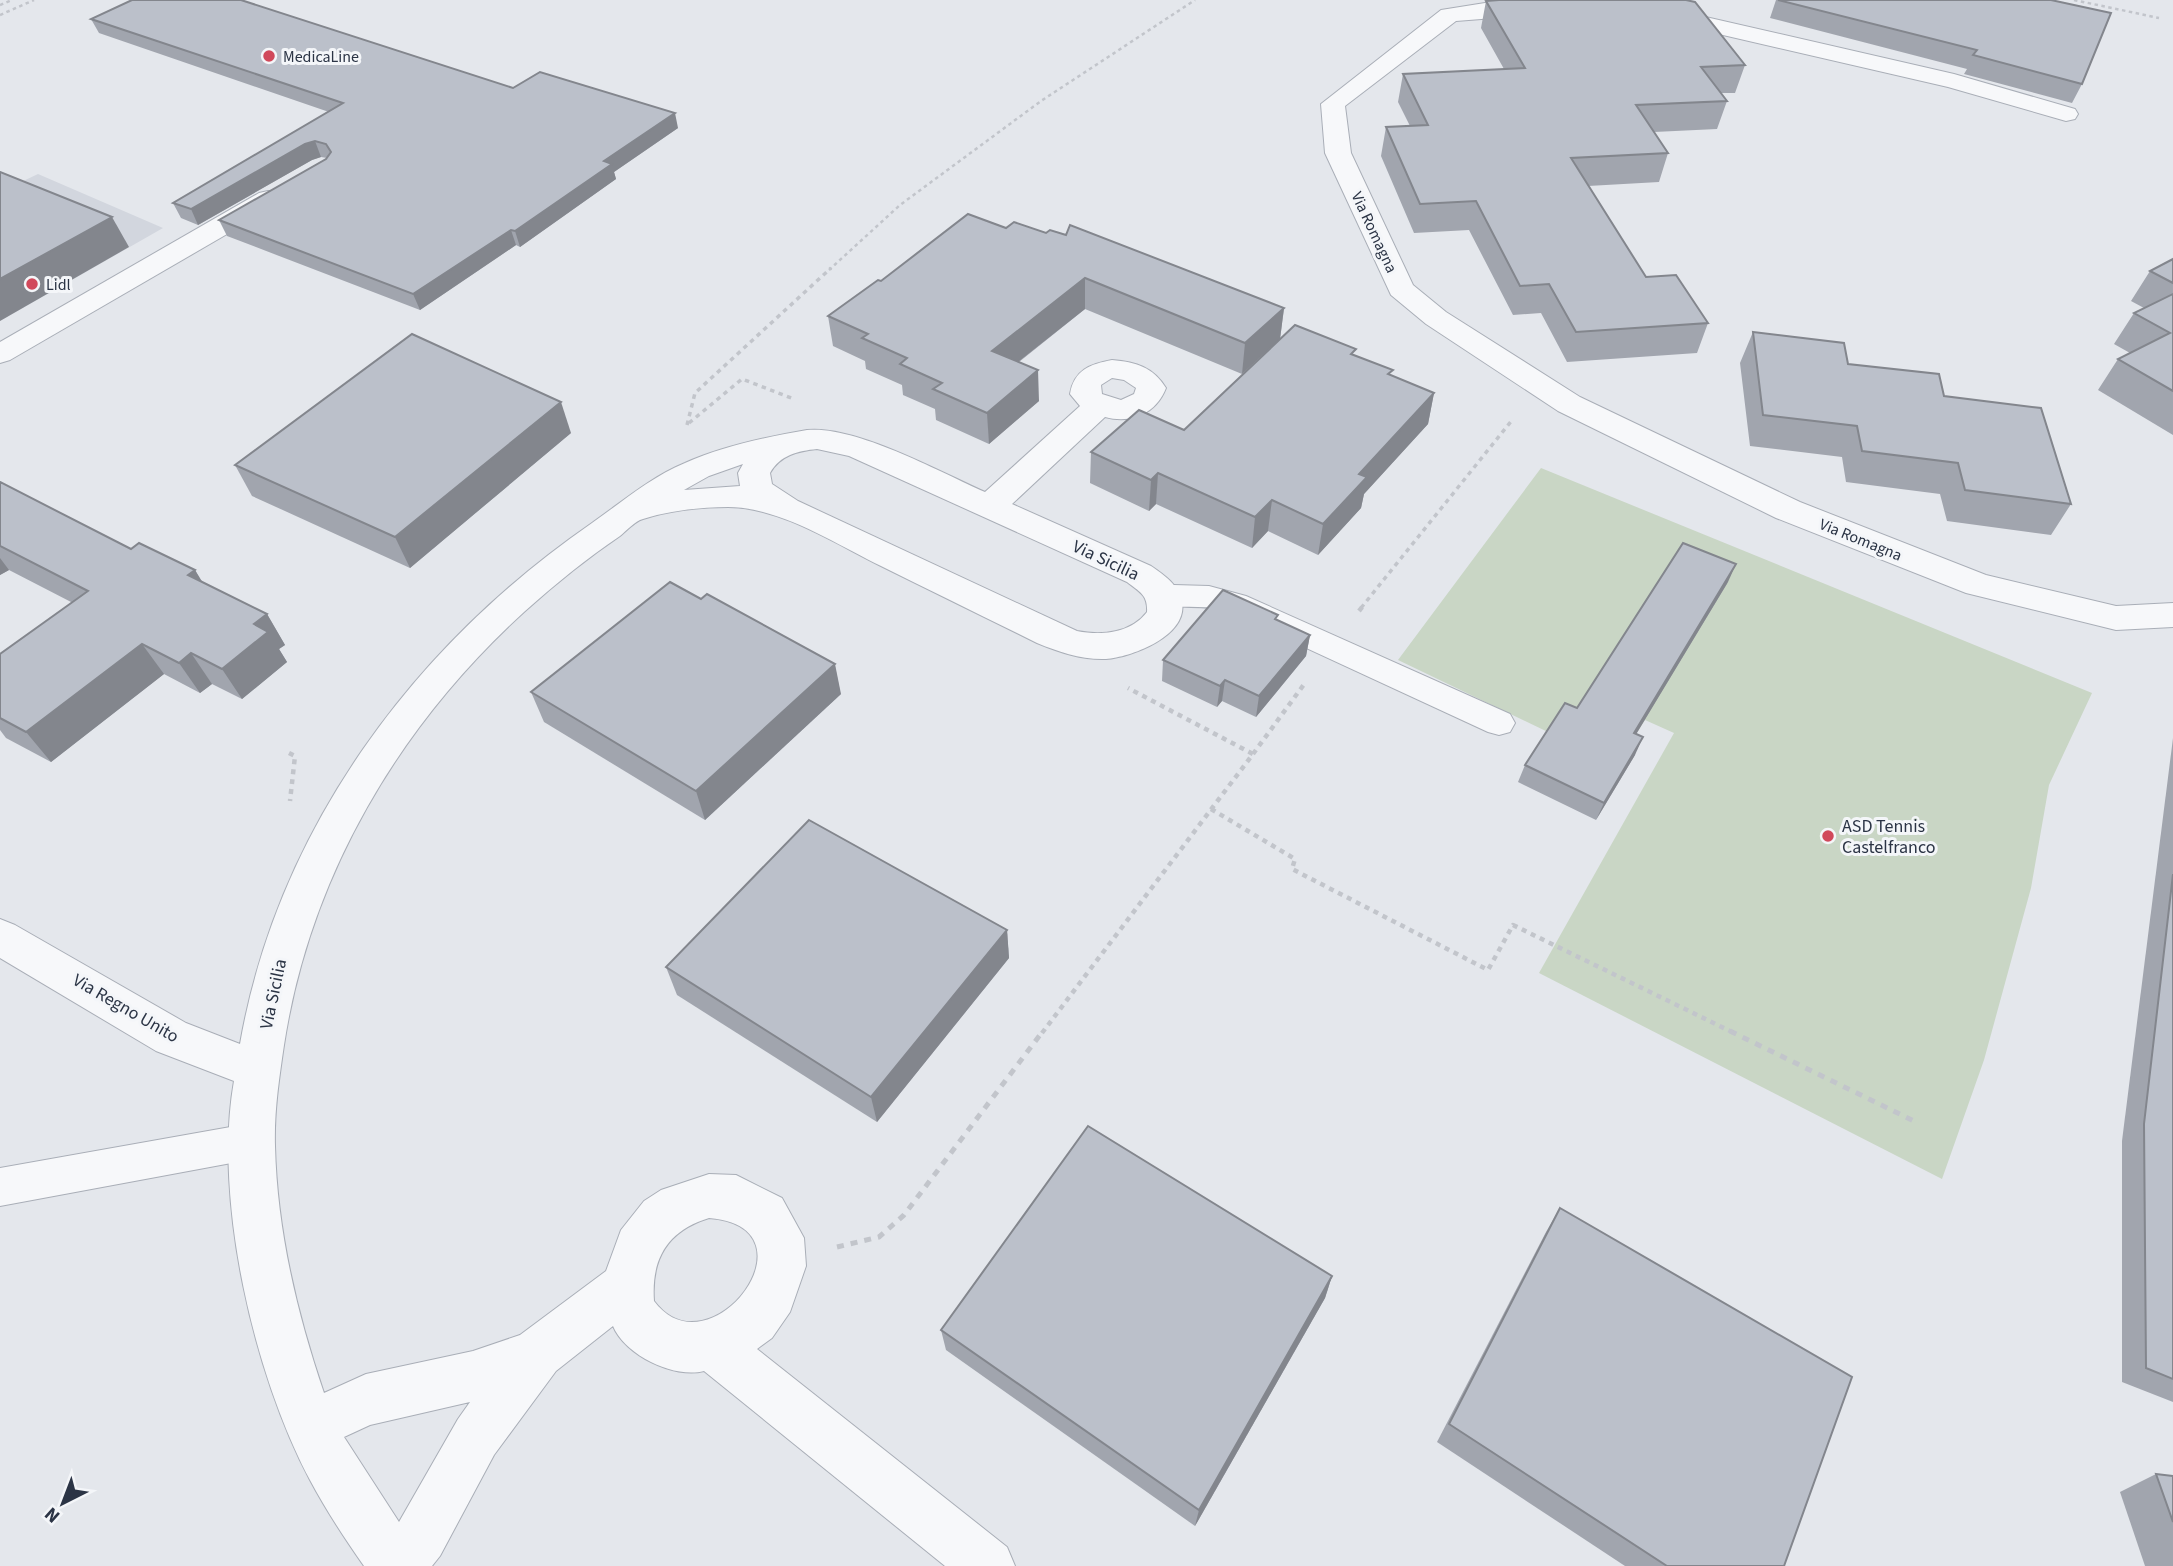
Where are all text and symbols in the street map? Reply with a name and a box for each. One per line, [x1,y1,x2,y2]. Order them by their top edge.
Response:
place label: MedicaLine [283,46,359,68]
marker: MedicaLine [261,48,277,64]
street label: Via Romagna [1346,188,1403,277]
place label: Lidl [46,274,71,296]
marker: Lidl [24,276,40,292]
street label: Via Romagna [1816,513,1905,566]
street label: Via Sicilia [1068,534,1143,587]
place label: ASD Tennis Castelfranco [1842,814,1935,860]
marker: ASD Tennis Castelfranco [1820,828,1836,844]
street label: Via Sicilia [254,957,293,1031]
street label: Via Regno Unito [68,968,184,1049]
north arrow [28,1468,98,1538]
text: N [39,1500,66,1529]

